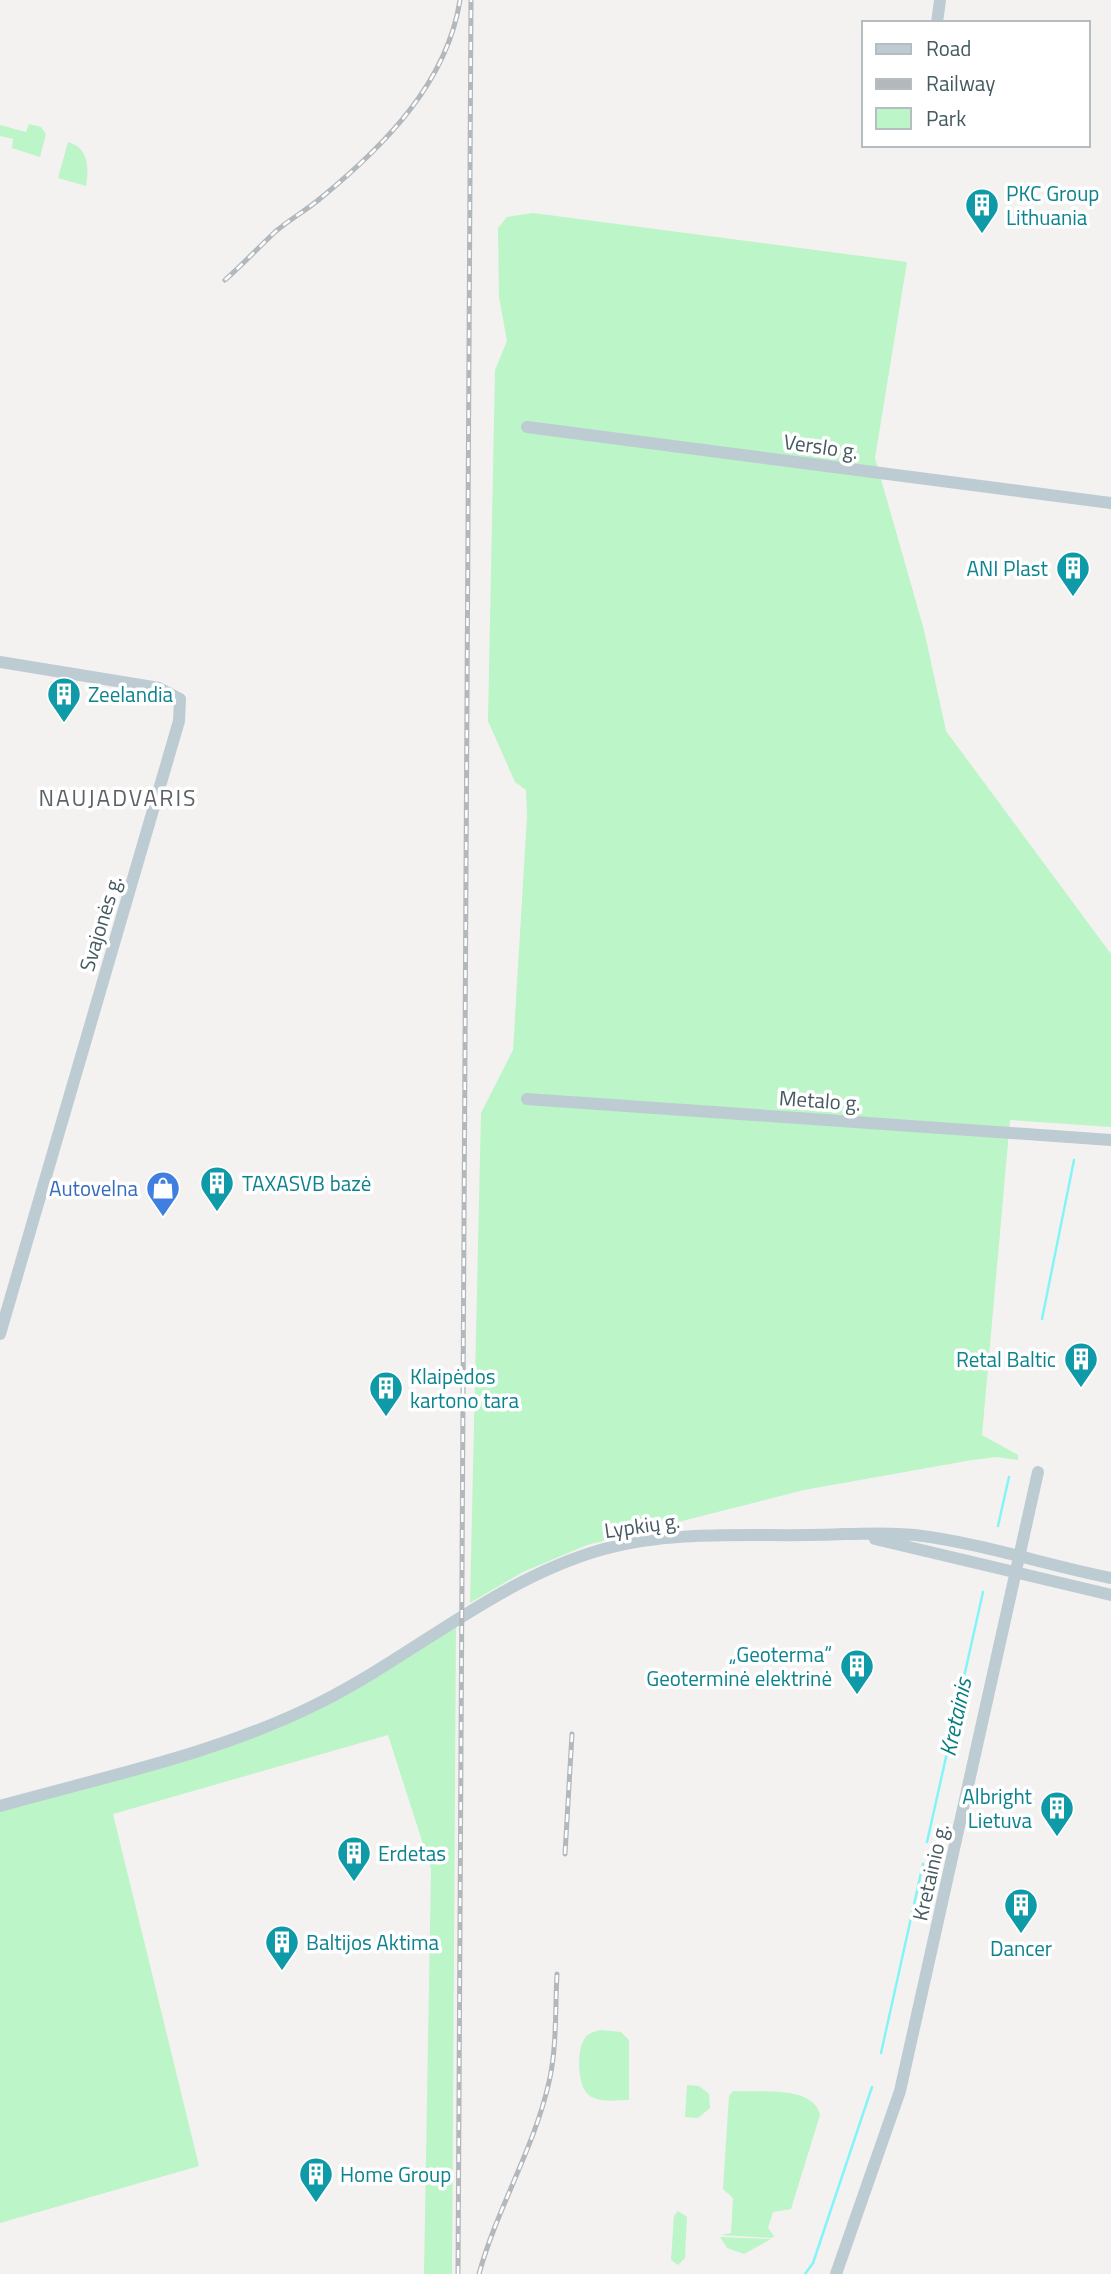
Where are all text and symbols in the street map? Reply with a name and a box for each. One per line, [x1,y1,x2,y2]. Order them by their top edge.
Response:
legend [862,21,1090,147]
text: Road [926,32,971,64]
text: Railway [926,67,995,99]
text: Park [926,102,966,134]
place label: PKC Group Lithuania [1006,177,1099,233]
building icon: PKC Group Lithuania [963,186,1001,235]
street label: Verslo g. [782,425,860,467]
building icon: ANI Plast [1054,549,1092,598]
place label: ANI Plast [967,552,1049,584]
building icon: Zeelandia [45,675,83,724]
place label: Zeelandia [88,678,174,710]
district label: NAUJADVARIS [38,780,198,815]
street label: Svajonės g. [70,871,130,975]
street label: Metalo g. [778,1081,862,1119]
building icon: TAXASVB bazė [198,1164,236,1213]
place label: TAXASVB bazė [242,1167,371,1199]
shop icon: Autovelna [144,1169,182,1218]
place label: Autovelna [49,1172,138,1204]
building icon: Retal Baltic [1062,1340,1100,1389]
place label: Retal Baltic [956,1343,1056,1375]
place label: Klaipėdos kartono tara [410,1360,519,1416]
building icon: Klaipėdos kartono tara [367,1369,405,1418]
street label: Lypkių g. [602,1504,682,1546]
place label: „Geoterma“ Geoterminė elektrinė [646,1638,832,1694]
building icon: „Geoterma“ Geoterminė elektrinė [838,1647,876,1696]
water label: Kretainis [930,1673,981,1759]
place label: Albright Lietuva [962,1780,1033,1836]
building icon: Albright Lietuva [1038,1789,1076,1838]
street label: Kretainio g. [903,1820,957,1924]
building icon: Erdetas [335,1834,373,1883]
place label: Erdetas [378,1837,446,1869]
building icon: Dancer [1002,1886,1040,1935]
building icon: Baltijos Aktima [263,1923,301,1972]
place label: Baltijos Aktima [306,1926,439,1958]
place label: Dancer [990,1932,1052,1964]
building icon: Home Group [297,2155,335,2204]
place label: Home Group [340,2158,451,2190]

